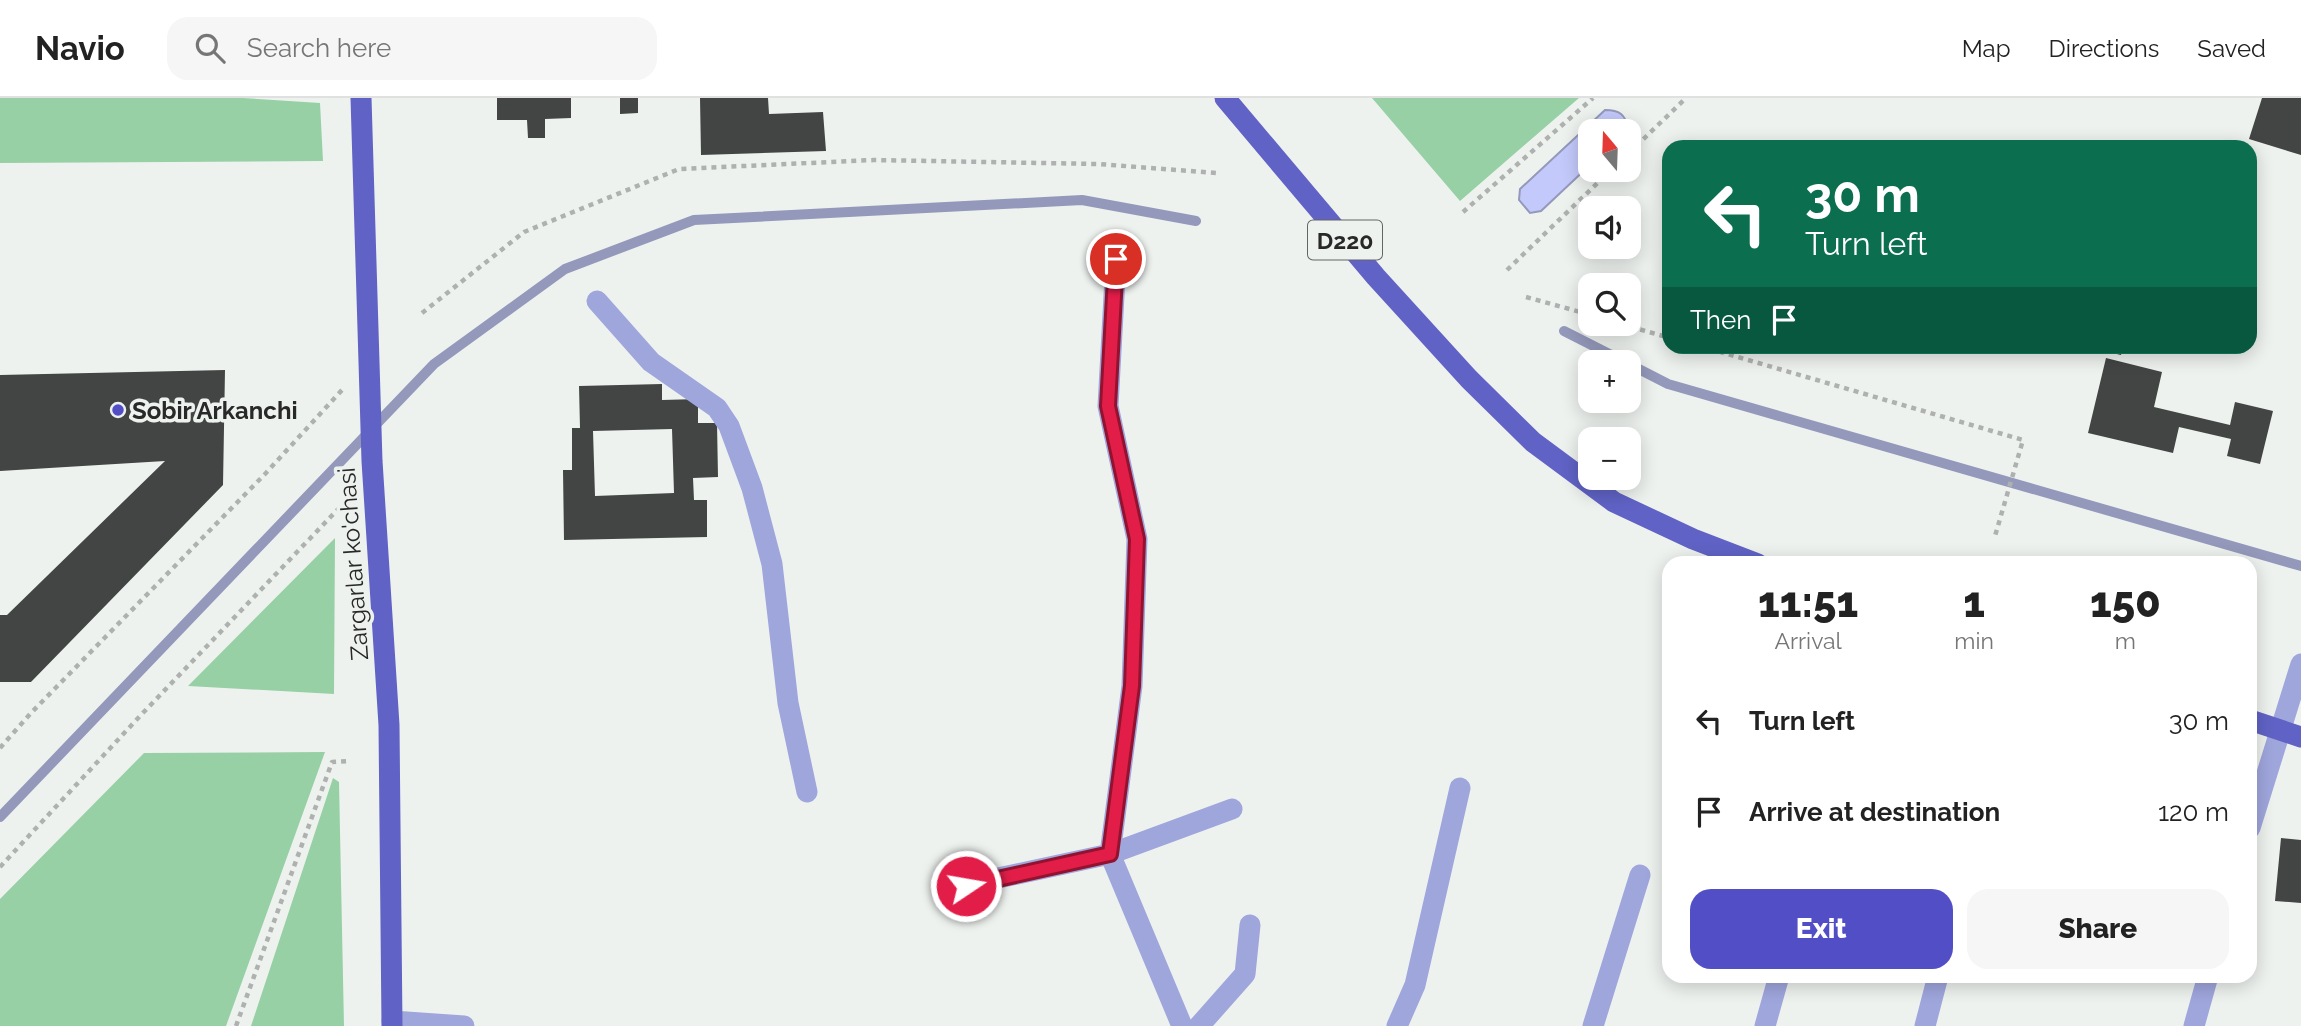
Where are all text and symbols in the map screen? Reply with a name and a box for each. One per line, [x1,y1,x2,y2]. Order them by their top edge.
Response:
search box [167,17,657,80]
text: Navio [35,29,125,68]
icon: search [191,29,229,67]
text: Search here [247,33,391,63]
text: Map [1962,34,2011,63]
text: Directions [2049,34,2159,63]
text: Saved [2197,34,2266,63]
north arrow [1578,119,1642,182]
map controls [1578,119,1641,490]
text: 30 m [1805,166,1920,223]
icon: left [1690,168,1781,259]
button: sound [1578,196,1641,259]
road number: D220 [1308,220,1382,260]
text: Turn left [1805,225,1927,262]
pin [1086,229,1146,289]
icon: arrive [1097,240,1135,278]
button: search [1578,273,1641,336]
icon: arrive [1765,301,1803,339]
text: Then [1690,305,1751,335]
button: + [1578,350,1641,413]
place label: Sobir Arkanchi [132,396,298,425]
marker: Sobir Arkanchi [110,402,126,418]
button: − [1578,427,1641,490]
street label: Zargarlar ko'chasi [332,467,374,661]
text: 11:51 [1758,578,1858,627]
text: 1 [1963,578,1985,627]
text: 150 [2090,578,2161,627]
text: Arrival [1774,627,1842,654]
text: min [1954,627,1994,654]
text: m [2115,627,2136,654]
icon: left [1690,702,1728,740]
text: Turn left [1749,706,1855,736]
text: 30 m [2169,706,2229,736]
icon: arrive [1690,793,1728,831]
text: Arrive at destination [1749,797,2000,827]
text: 120 m [2158,797,2229,827]
position arrow [929,849,1003,923]
button: Exit [1690,889,1953,969]
button: Share [1967,889,2229,969]

